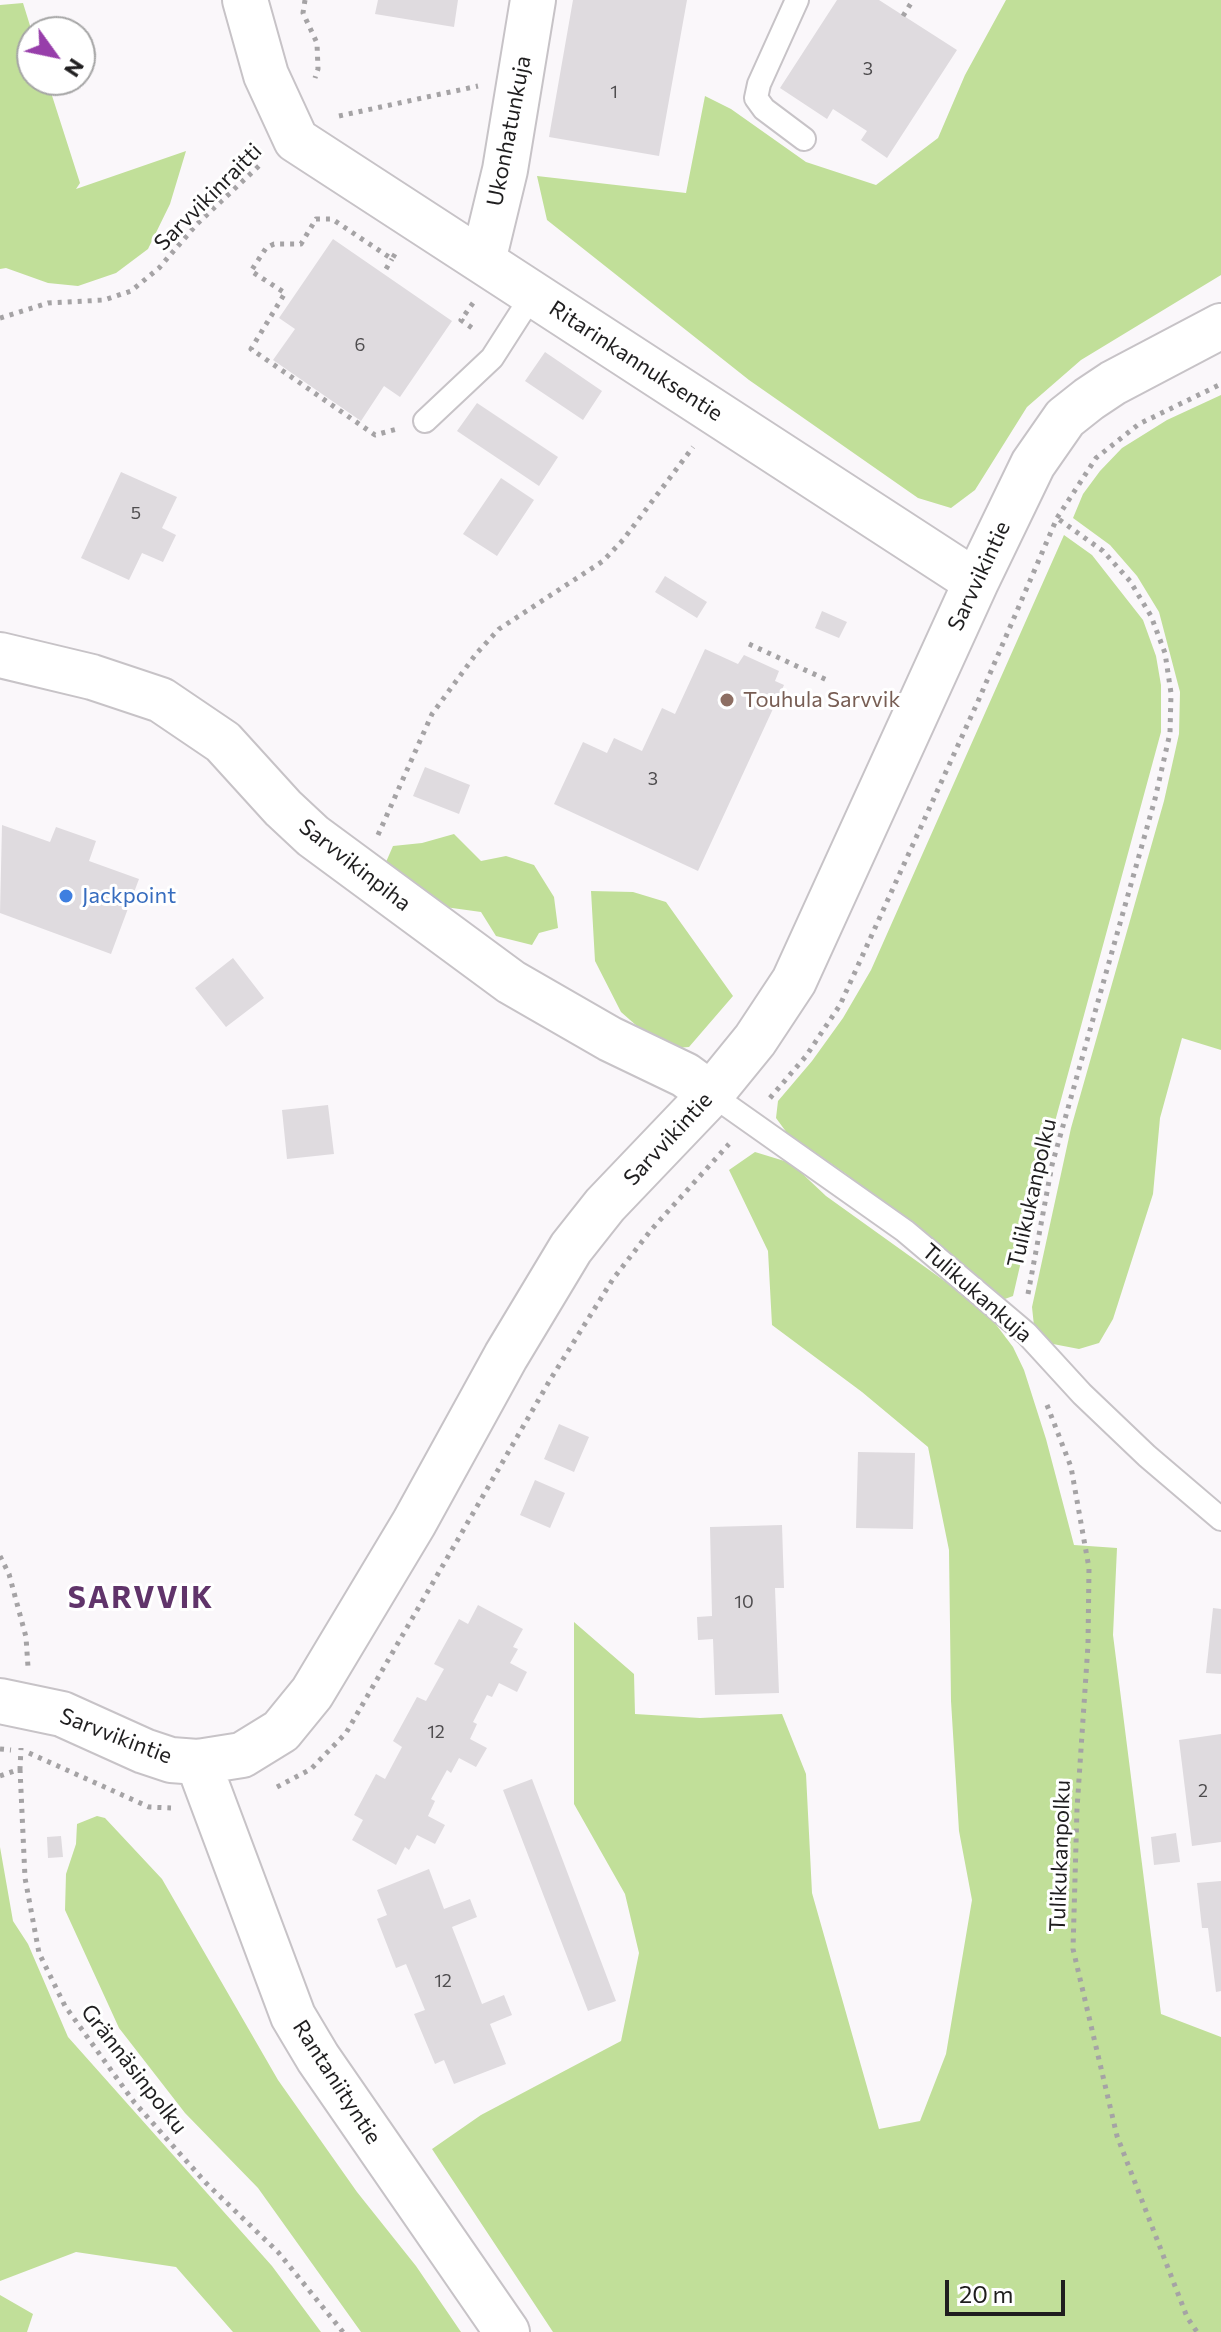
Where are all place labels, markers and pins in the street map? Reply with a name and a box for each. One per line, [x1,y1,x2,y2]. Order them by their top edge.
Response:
place label: Touhula Sarvvik [743,687,900,713]
marker: Touhula Sarvvik [718,691,736,709]
place label: Jackpoint [82,883,176,909]
marker: Jackpoint [57,887,75,905]

